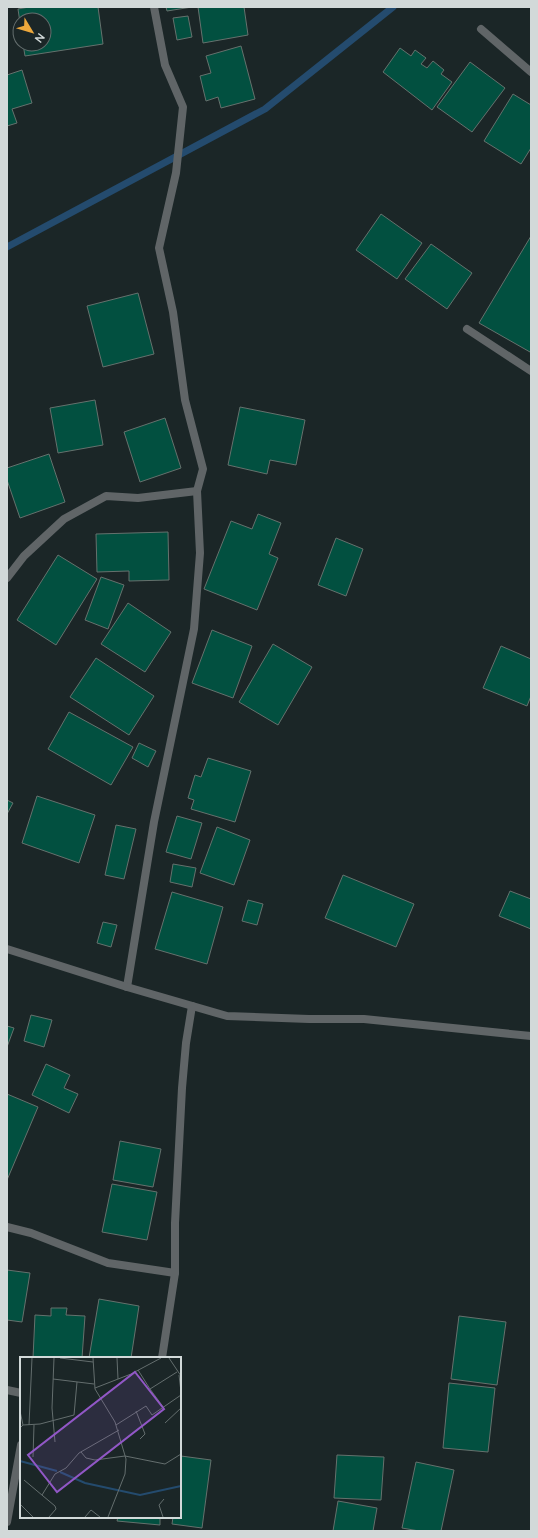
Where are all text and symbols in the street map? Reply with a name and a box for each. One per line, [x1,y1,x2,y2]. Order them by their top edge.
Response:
north arrow [12,12,52,52]
text: N [33,31,48,46]
inset map [20,1357,181,1518]

